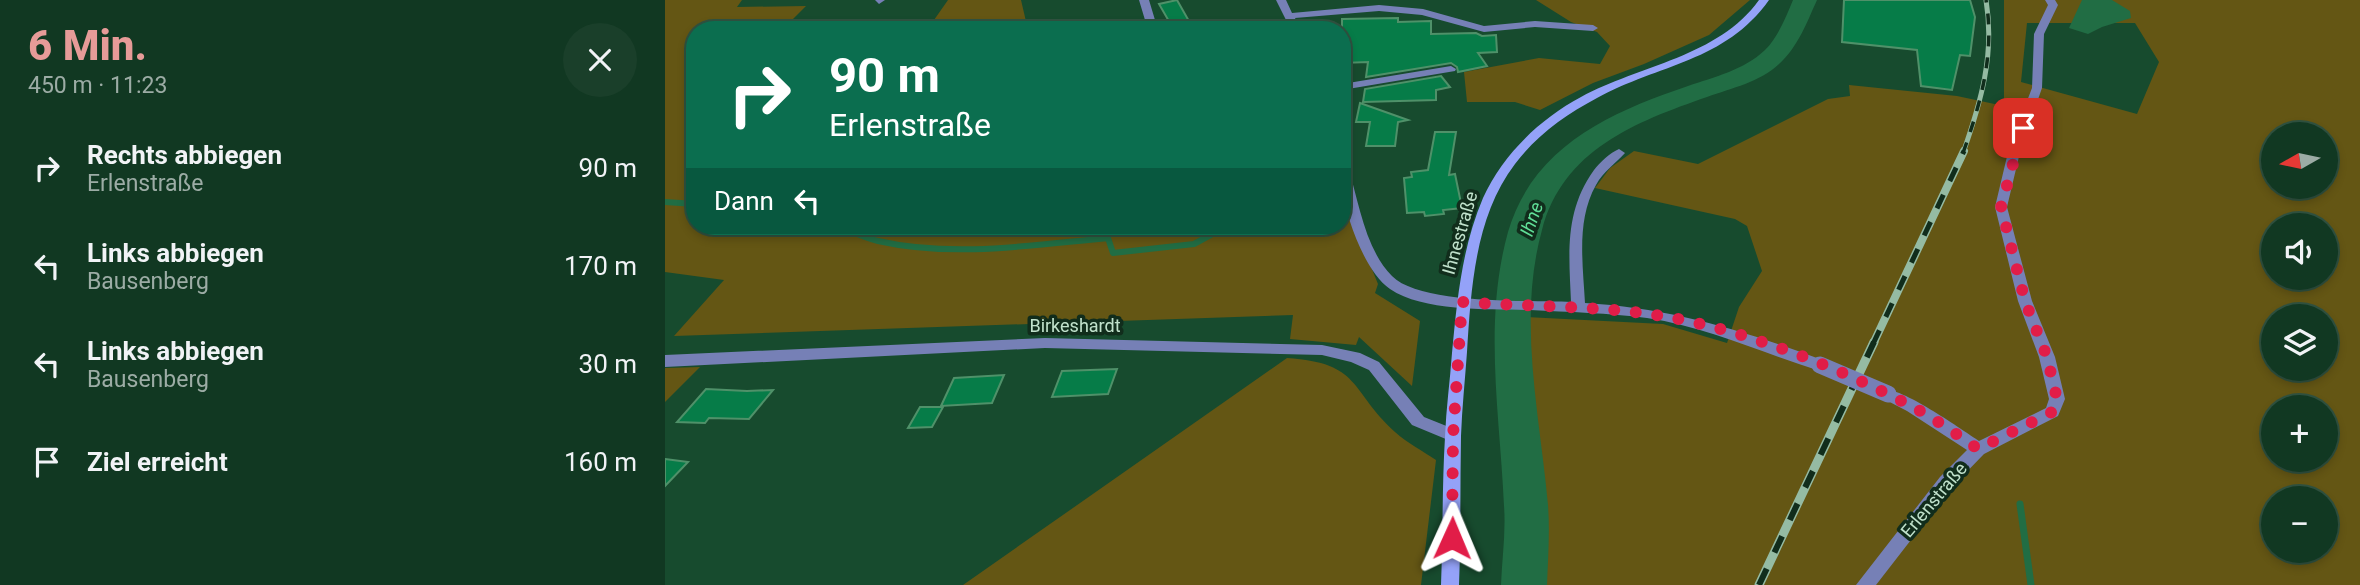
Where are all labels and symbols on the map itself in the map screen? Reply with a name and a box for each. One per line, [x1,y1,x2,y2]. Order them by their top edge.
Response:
pin [1993,98,2053,158]
north arrow [2261,122,2338,200]
street label: Ihnestraße [1438,189,1481,277]
water label: Ihne [1515,199,1548,240]
street label: Birkeshardt [1029,315,1121,336]
street label: Erlenstraße [1896,458,1971,541]
position arrow [1415,501,1489,575]

